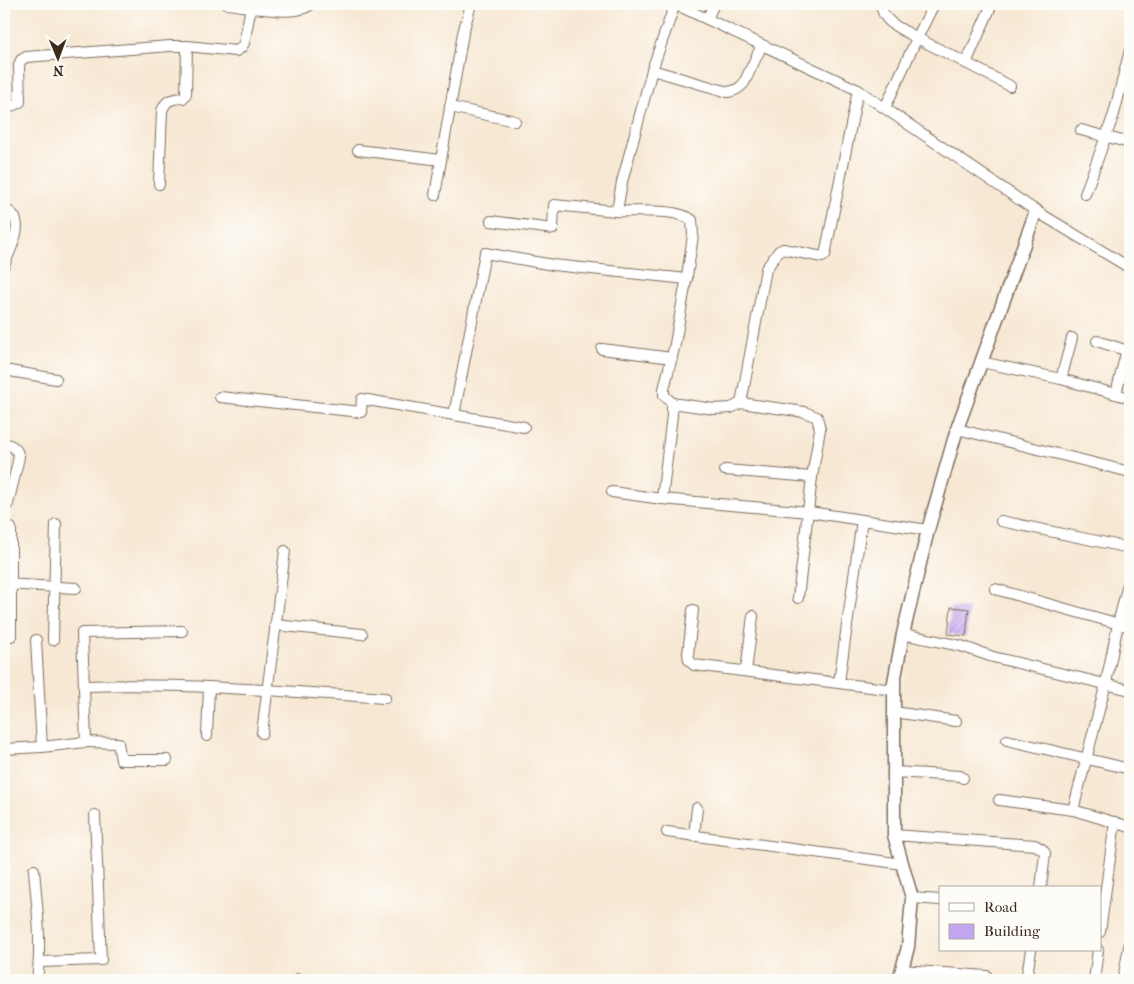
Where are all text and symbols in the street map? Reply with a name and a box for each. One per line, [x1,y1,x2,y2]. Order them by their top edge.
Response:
north arrow [32,32,82,82]
text: N [52,62,64,79]
legend [939,886,1102,952]
text: Road [984,898,1018,916]
text: Building [984,922,1041,940]

